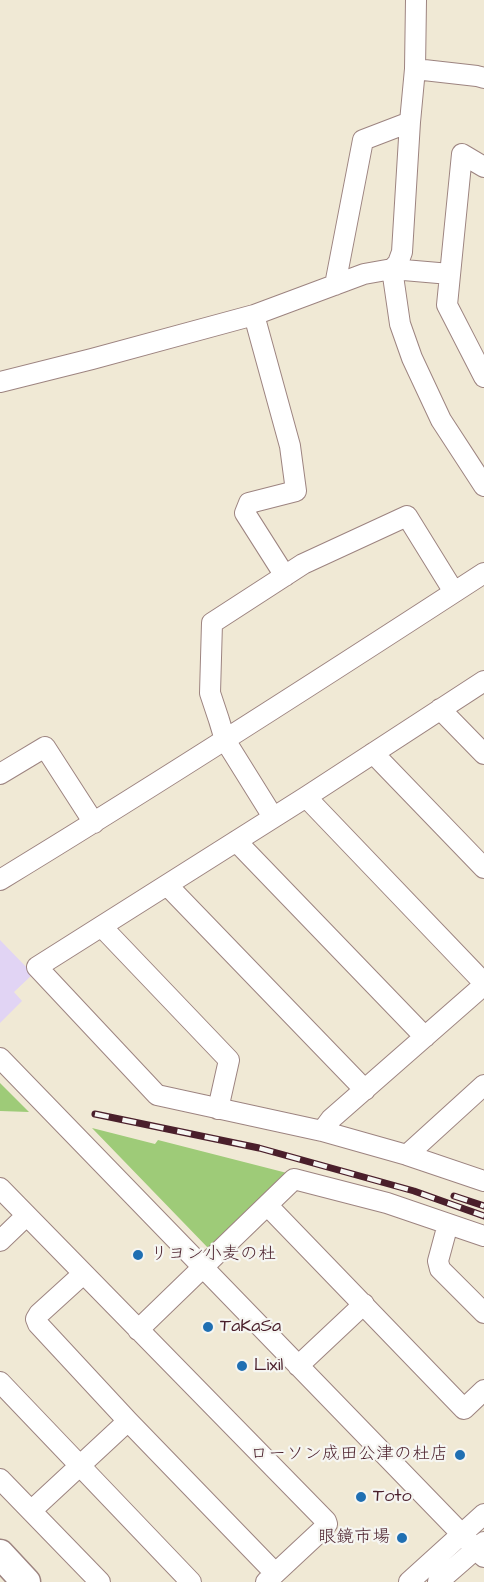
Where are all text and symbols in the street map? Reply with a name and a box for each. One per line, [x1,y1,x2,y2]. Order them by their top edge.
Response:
place label: リヨン小麦の杜 [150,1244,276,1266]
marker: リヨン小麦の杜 [131,1248,145,1262]
place label: TaKaSa [220,1316,281,1338]
marker: TaKaSa [201,1320,215,1334]
place label: Lixil [254,1355,283,1377]
marker: Lixil [235,1359,249,1373]
place label: ローソン成田公津の杜店 [250,1444,448,1466]
marker: ローソン成田公津の杜店 [453,1448,467,1462]
place label: Toto [373,1486,412,1508]
marker: Toto [354,1490,368,1504]
place label: 眼鏡市場 [318,1527,390,1549]
marker: 眼鏡市場 [395,1531,409,1545]

